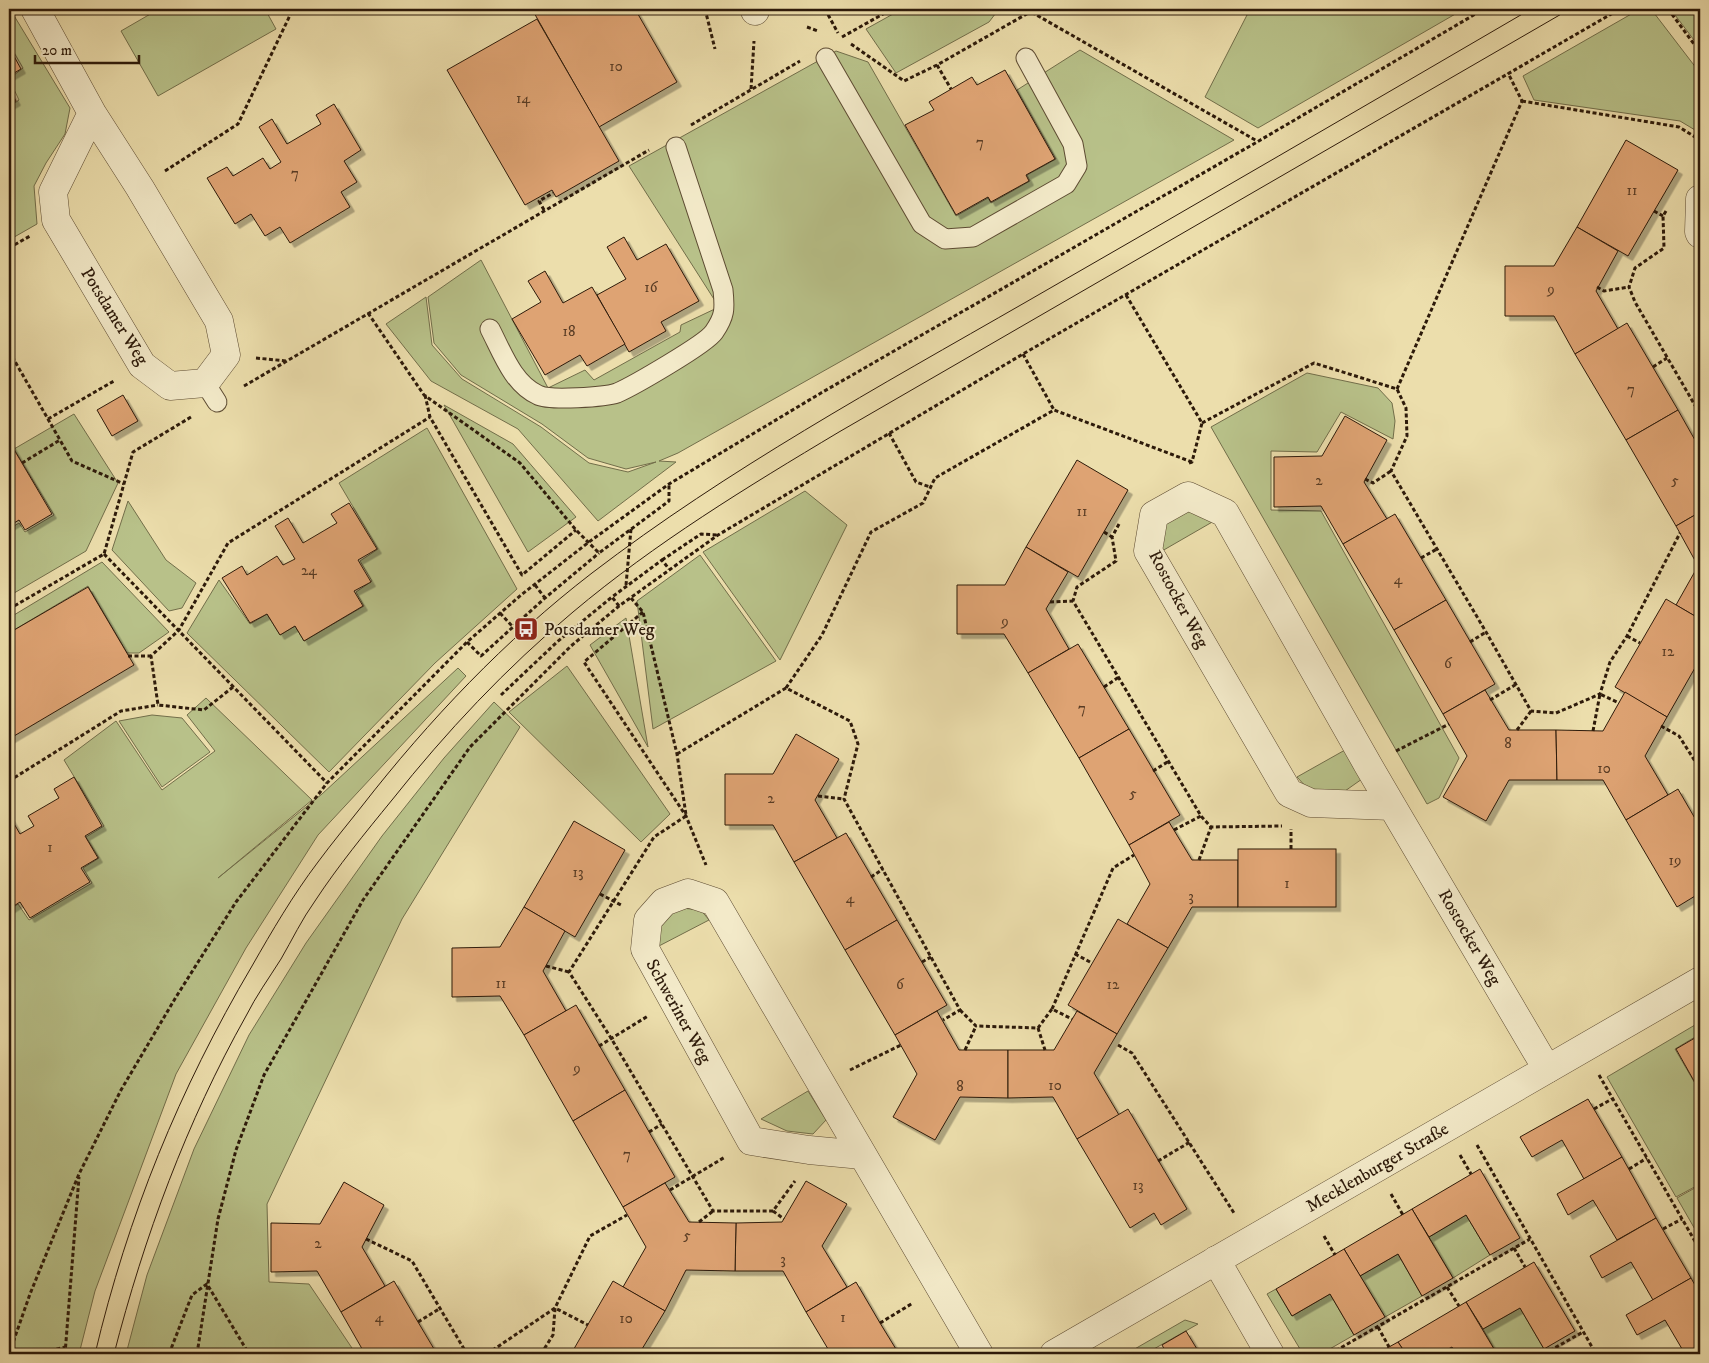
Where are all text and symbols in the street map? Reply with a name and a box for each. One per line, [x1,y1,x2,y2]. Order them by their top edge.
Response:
scale bar [35,32,139,64]
text: 20 m [42,41,72,60]
house number: 10 [609,57,623,76]
house number: 14 [516,89,530,108]
house number: 7 [976,133,984,152]
house number: 7 [291,164,299,183]
house number: 11 [1626,181,1638,200]
street label: Potsdamer Weg [76,264,153,369]
house number: 16 [644,278,659,297]
house number: 9 [1546,280,1555,299]
house number: 18 [562,322,576,341]
house number: 7 [1627,380,1635,399]
house number: 2 [1315,471,1323,490]
house number: 5 [1671,471,1679,490]
house number: 11 [1076,502,1088,521]
street label: Rostocker Weg [1143,547,1213,652]
house number: 24 [301,561,317,580]
house number: 4 [1394,570,1403,589]
house number: 9 [1000,612,1009,631]
bus stop icon: Potsdamer Weg [513,616,539,642]
place label: Potsdamer Weg [544,619,655,641]
house number: 12 [1662,642,1675,661]
house number: 6 [1444,654,1453,673]
house number: 7 [1078,699,1086,718]
house number: 8 [1504,734,1512,753]
house number: 10 [1597,759,1611,778]
house number: 5 [1129,784,1137,803]
house number: 2 [767,789,775,808]
house number: 1 [47,838,53,857]
house number: 19 [1669,851,1681,870]
house number: 13 [572,863,584,882]
house number: 1 [1284,874,1290,893]
street label: Rostocker Weg [1433,885,1506,990]
house number: 3 [1188,887,1194,906]
house number: 4 [846,889,855,908]
street label: Schweriner Weg [640,955,716,1068]
house number: 11 [495,974,507,993]
house number: 6 [896,975,905,994]
house number: 12 [1107,975,1120,994]
house number: 9 [572,1059,581,1078]
house number: 10 [1048,1076,1062,1095]
house number: 8 [956,1077,964,1096]
street label: Mecklenburger Straße [1302,1118,1453,1218]
house number: 7 [623,1145,631,1164]
house number: 13 [1132,1176,1144,1195]
house number: 5 [683,1226,691,1245]
house number: 2 [314,1234,322,1253]
house number: 3 [780,1250,786,1269]
house number: 4 [375,1308,384,1327]
house number: 1 [840,1308,846,1327]
house number: 10 [619,1309,633,1328]

